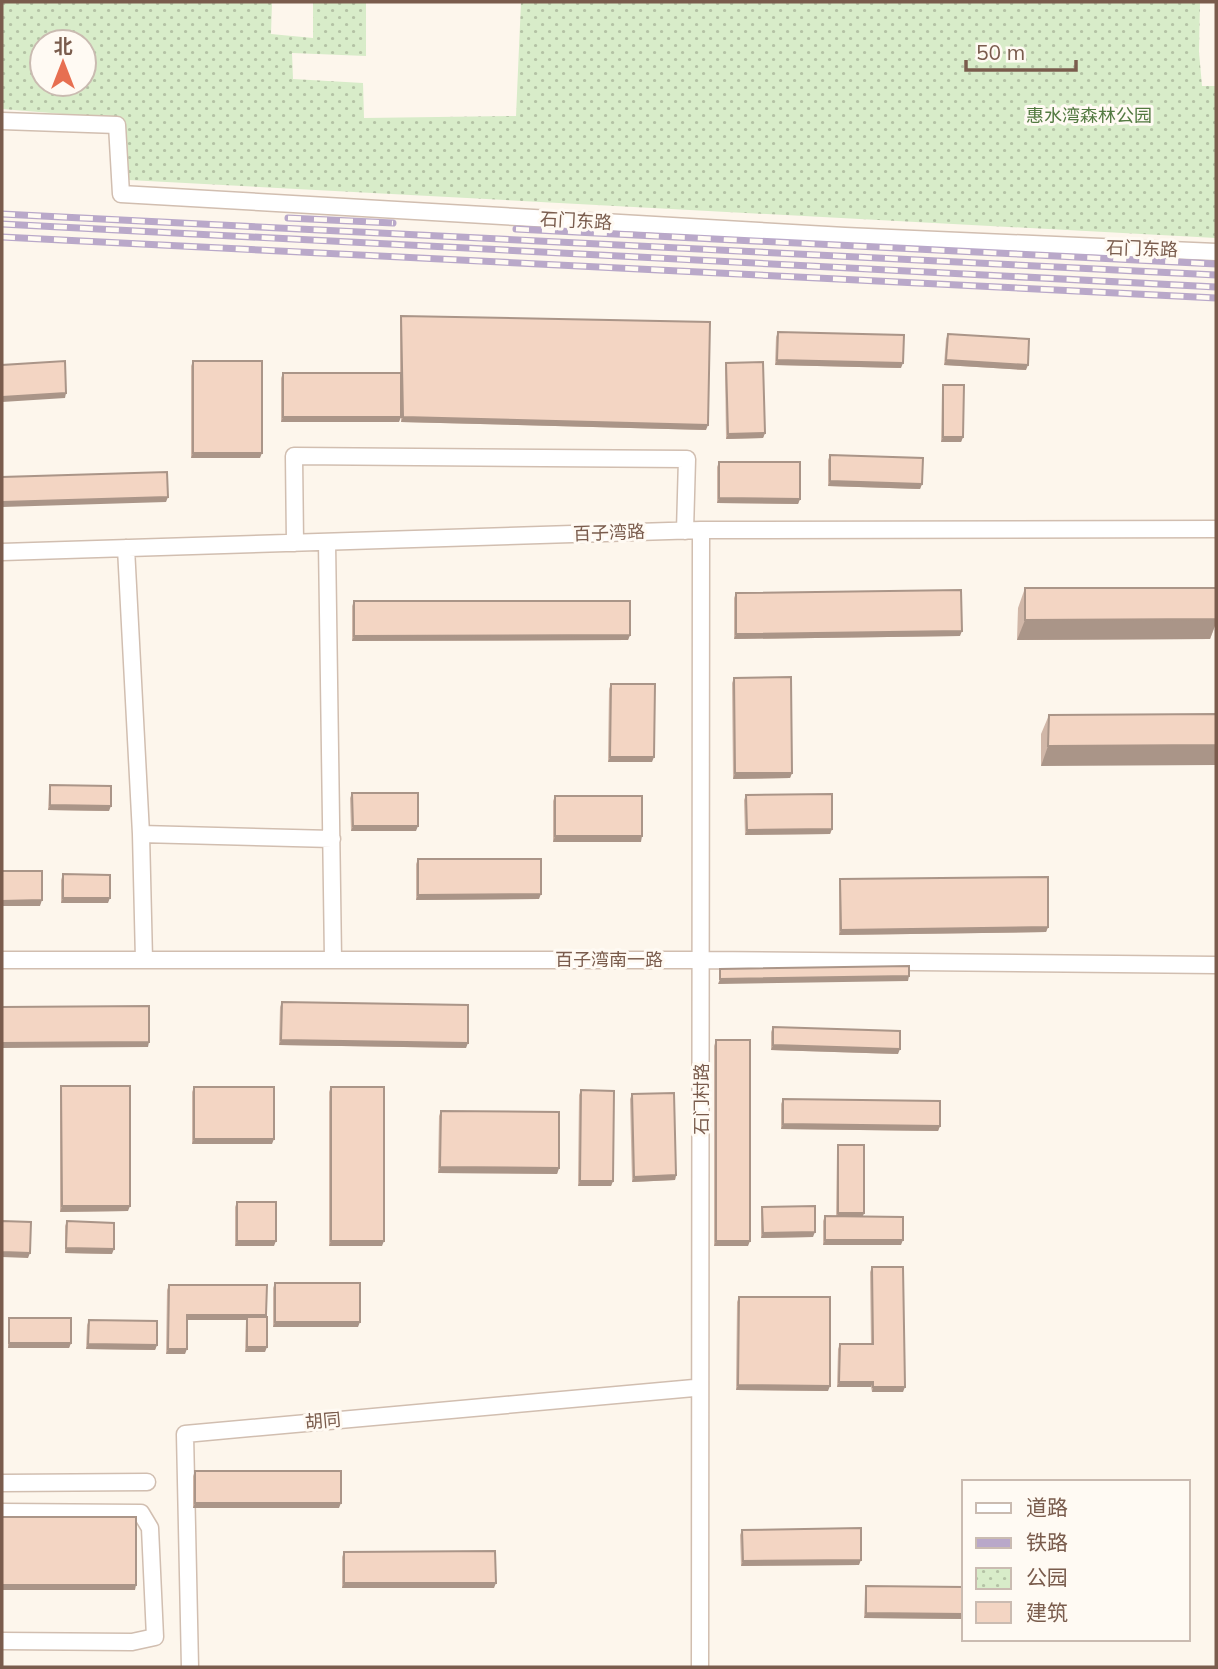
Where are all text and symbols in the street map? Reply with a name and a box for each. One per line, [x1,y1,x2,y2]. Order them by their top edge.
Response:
north arrow [28,28,98,98]
scale bar [966,28,1076,72]
text: 北 [53,34,73,58]
text: 50 m [976,39,1025,65]
park label: 惠水湾森林公园 [1026,104,1152,127]
street label: 石门东路 [539,207,613,234]
street label: 石门东路 [1106,236,1178,261]
street label: 百子湾路 [573,520,645,545]
street label: 百子湾南一路 [555,948,663,971]
street label: 石门村路 [690,1063,713,1135]
street label: 胡同 [304,1407,342,1434]
legend [962,1480,1190,1641]
text: 道路 [1026,1494,1068,1520]
text: 铁路 [1026,1529,1068,1555]
text: 公园 [1026,1564,1068,1590]
text: 建筑 [1026,1599,1068,1625]

